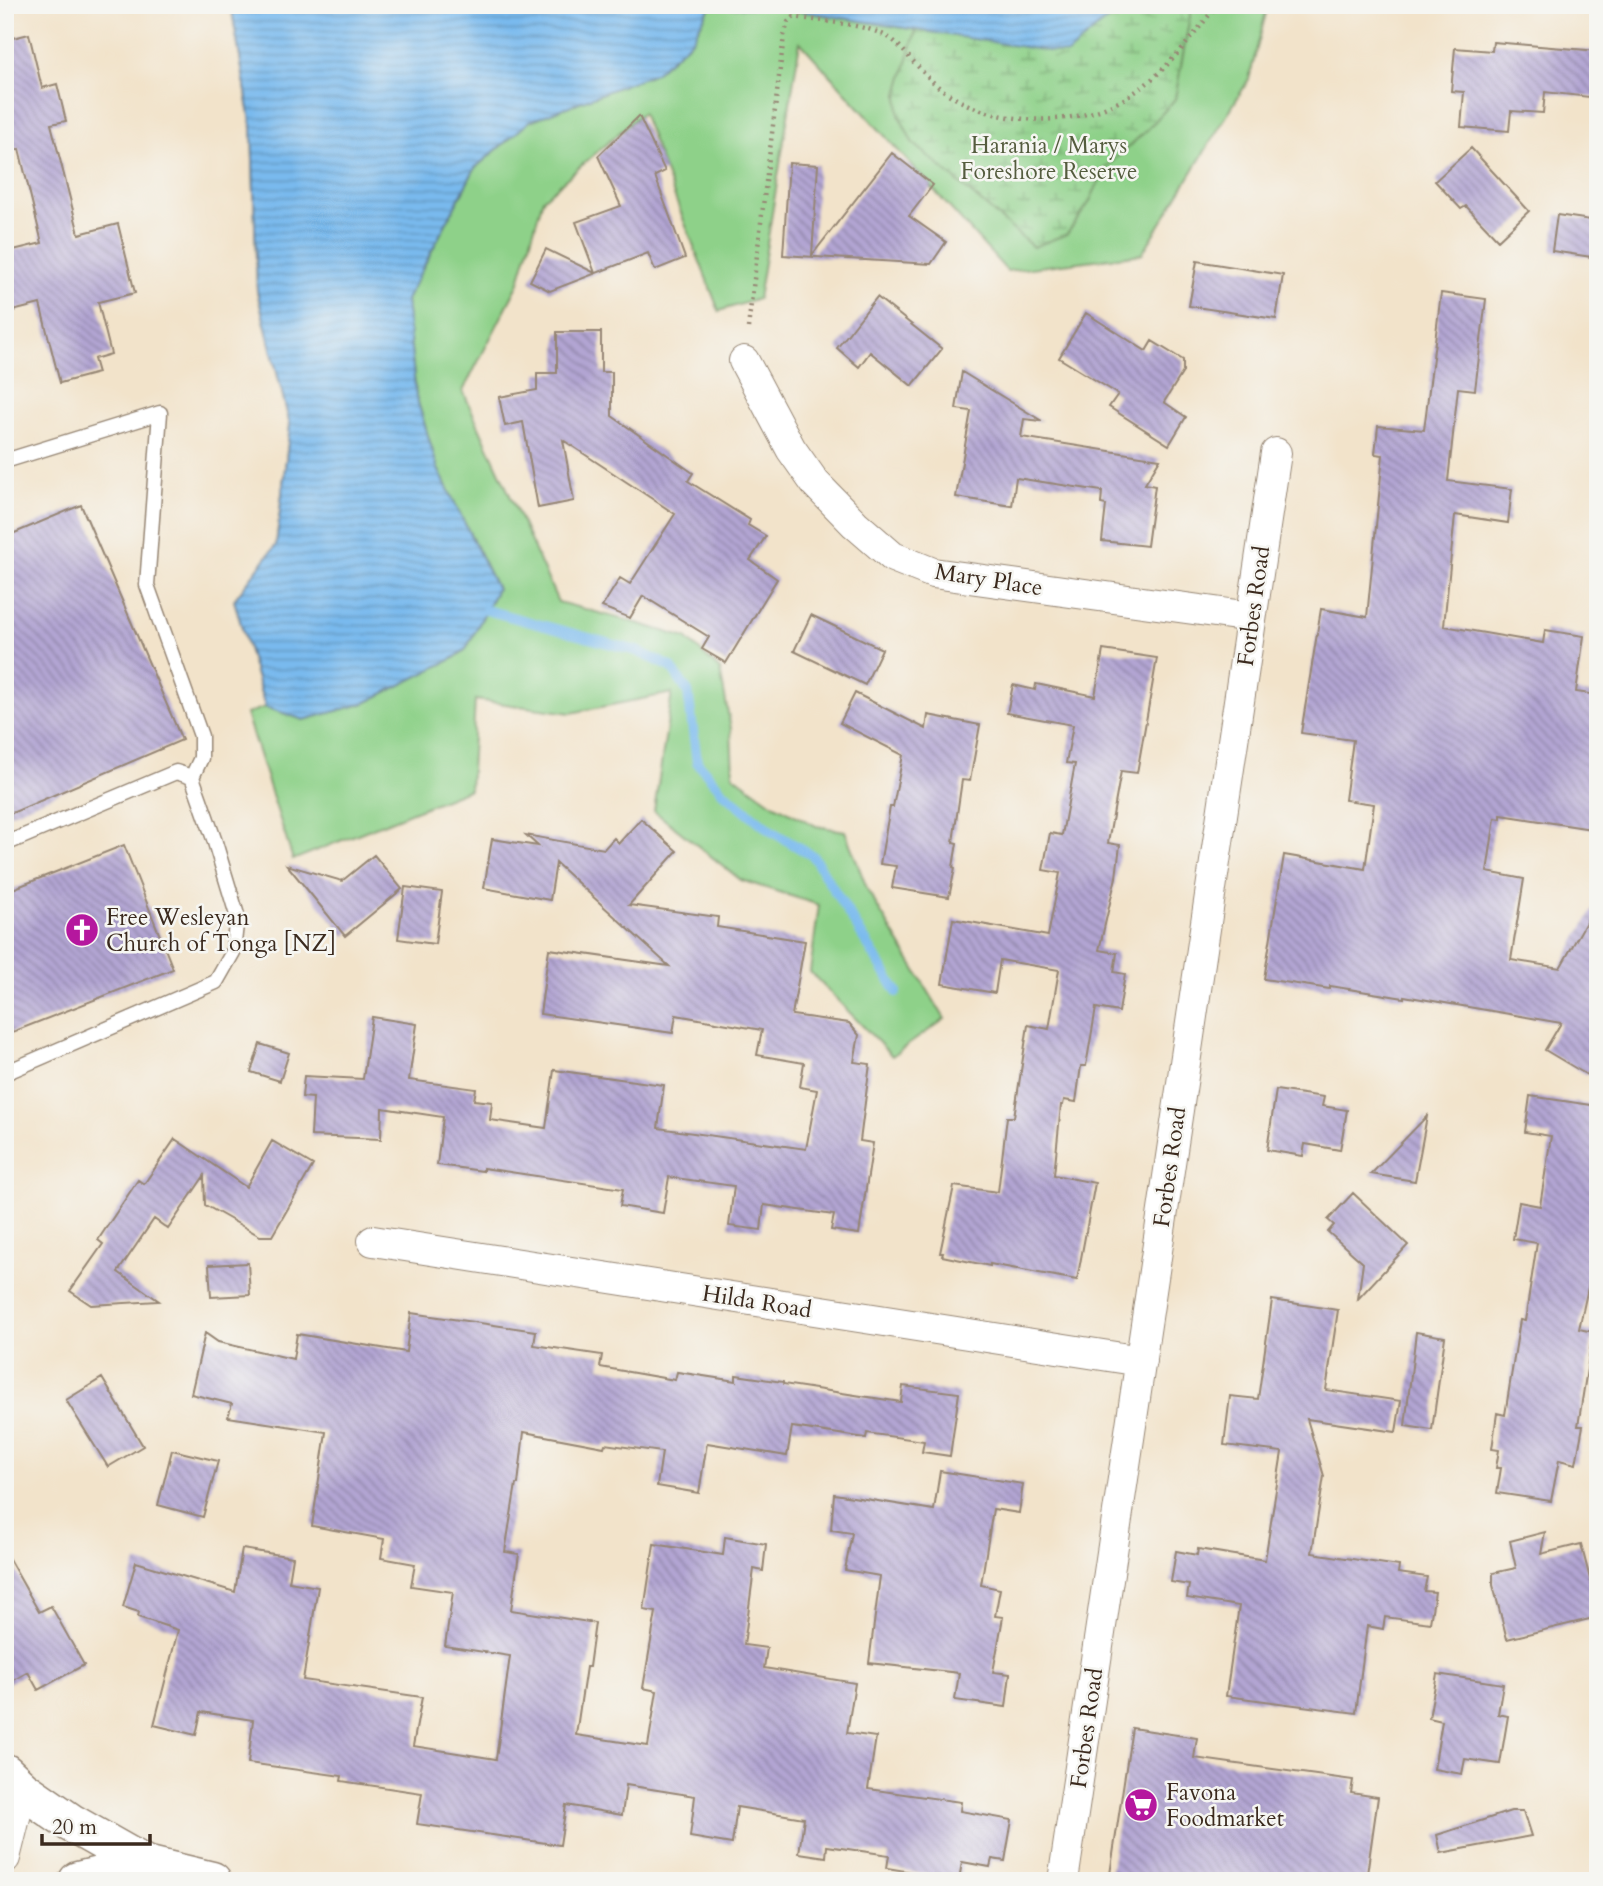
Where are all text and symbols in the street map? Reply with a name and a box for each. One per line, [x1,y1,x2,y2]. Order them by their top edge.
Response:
park label: Harania / Marys Foreshore Reserve [960,130,1138,187]
street label: Forbes Road [1230,543,1277,668]
street label: Mary Place [933,556,1045,603]
place label: Free Wesleyan Church of Tonga [NZ] [106,902,336,959]
church icon: Free Wesleyan Church of Tonga [NZ] [63,911,101,949]
street label: Forbes Road [1146,1104,1193,1229]
street label: Hilda Road [700,1278,815,1326]
street label: Forbes Road [1063,1665,1110,1790]
place label: Favona Foodmarket [1166,1777,1284,1834]
supermarket icon: Favona Foodmarket [1122,1786,1160,1824]
scale bar [42,1802,150,1846]
text: 20 m [52,1813,97,1842]

